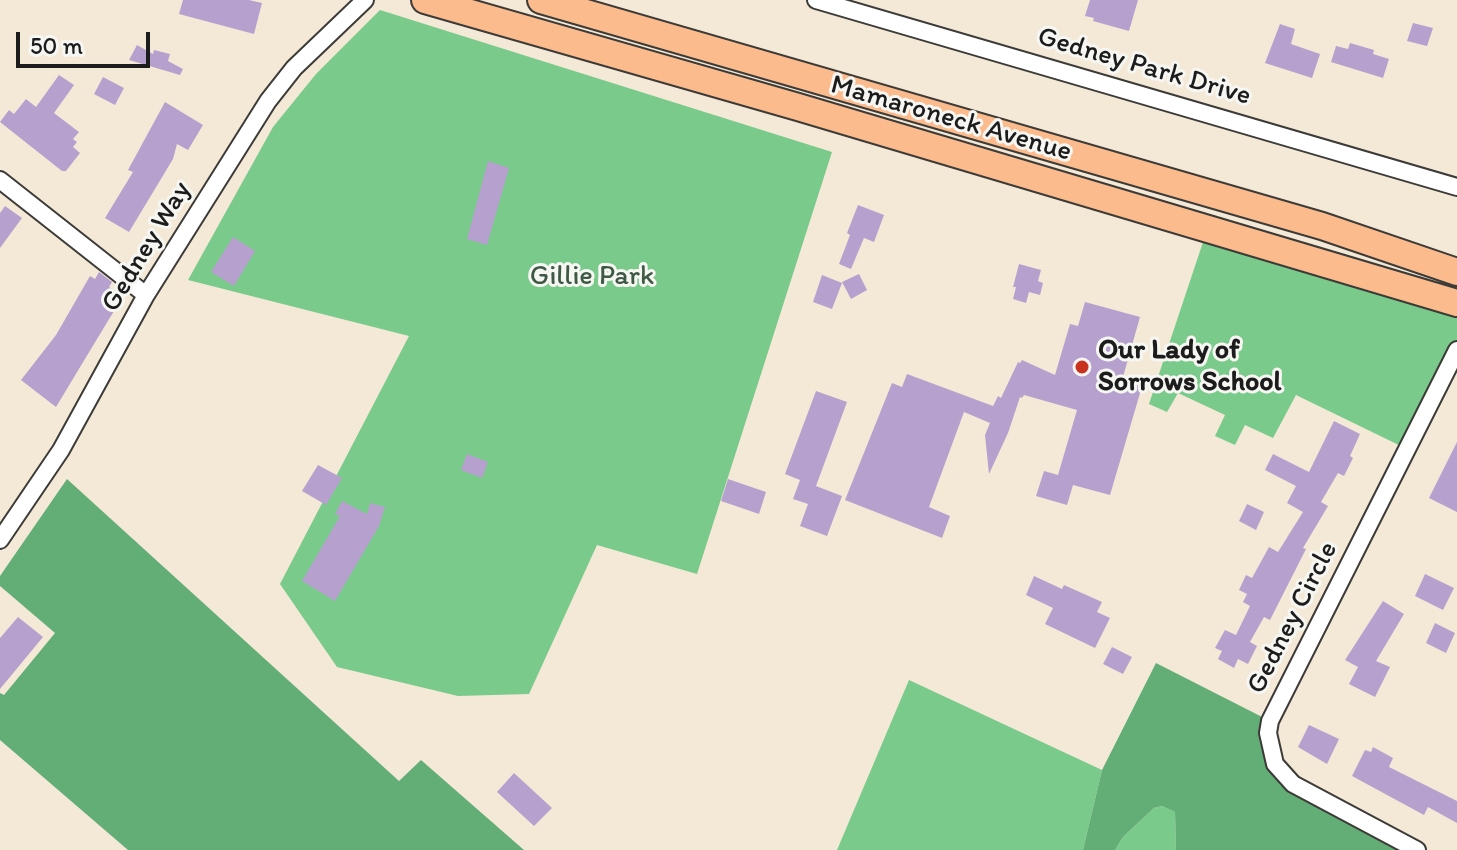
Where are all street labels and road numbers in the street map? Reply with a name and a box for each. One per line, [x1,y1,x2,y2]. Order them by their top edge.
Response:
street label: Gedney Park Drive [1033,20,1255,114]
street label: Mamaroneck Avenue [827,69,1075,169]
street label: Gedney Way [95,176,199,318]
street label: Gedney Circle [1240,536,1346,700]

